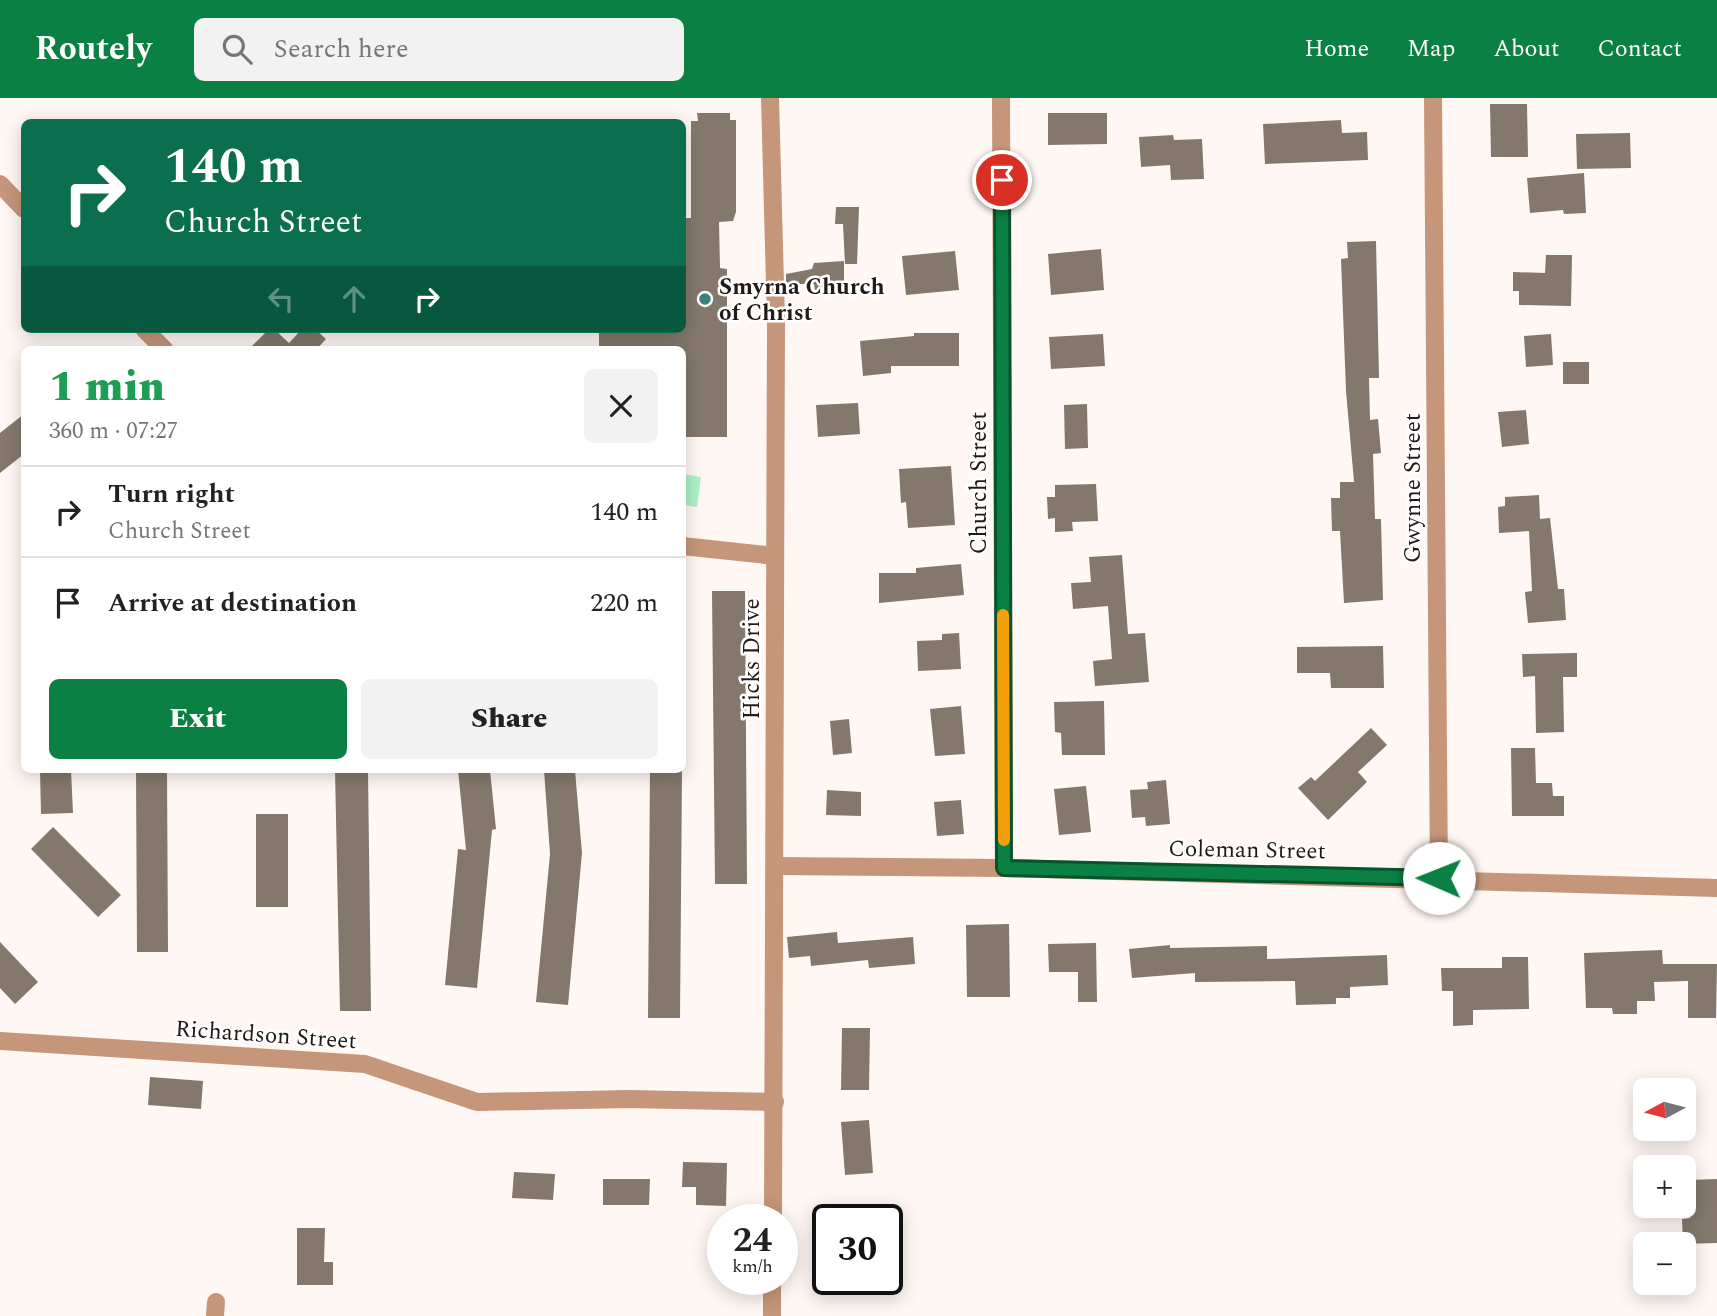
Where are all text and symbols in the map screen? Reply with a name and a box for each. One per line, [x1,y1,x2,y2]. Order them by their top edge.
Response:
search box [194,18,684,81]
text: Routely [35,24,152,74]
text: Search here [274,29,409,69]
icon: search [218,30,256,68]
text: Home [1304,31,1369,67]
text: Map [1407,31,1455,67]
text: About [1493,31,1559,67]
text: Contact [1597,31,1682,67]
text: 140 m [164,130,303,205]
icon: right [49,147,140,238]
pin [972,150,1032,210]
icon: arrive [983,161,1021,199]
text: Church Street [164,198,362,247]
place label: Smyrna Church of Christ [719,270,885,331]
icon: left [262,280,300,318]
icon: ahead [335,280,373,318]
icon: right [408,280,446,318]
marker: Smyrna Church of Christ [697,291,713,307]
text: 1 min [49,356,165,419]
button: close [584,369,658,443]
street label: Church Street [962,412,997,554]
street label: Gwynne Street [1396,413,1431,563]
text: 360 m · 07:27 [49,414,178,449]
text: Turn right [108,474,235,514]
text: 140 m [590,492,658,532]
icon: right [49,493,87,531]
text: Church Street [108,514,251,549]
text: Arrive at destination [108,583,357,623]
text: 220 m [590,583,658,623]
icon: arrive [49,584,87,622]
street label: Hicks Drive [735,598,770,720]
button: Exit [49,679,347,759]
button: Share [361,679,658,759]
street label: Coleman Street [1168,832,1326,869]
position arrow [1402,841,1476,915]
street label: Richardson Street [174,1012,358,1059]
north arrow [1633,1078,1696,1141]
map controls [1633,1078,1696,1295]
button: + [1633,1155,1696,1218]
speed limit sign: 30 [812,1204,903,1295]
text: 24 [733,1214,772,1267]
button: − [1633,1232,1696,1295]
text: km/h [732,1253,773,1280]

